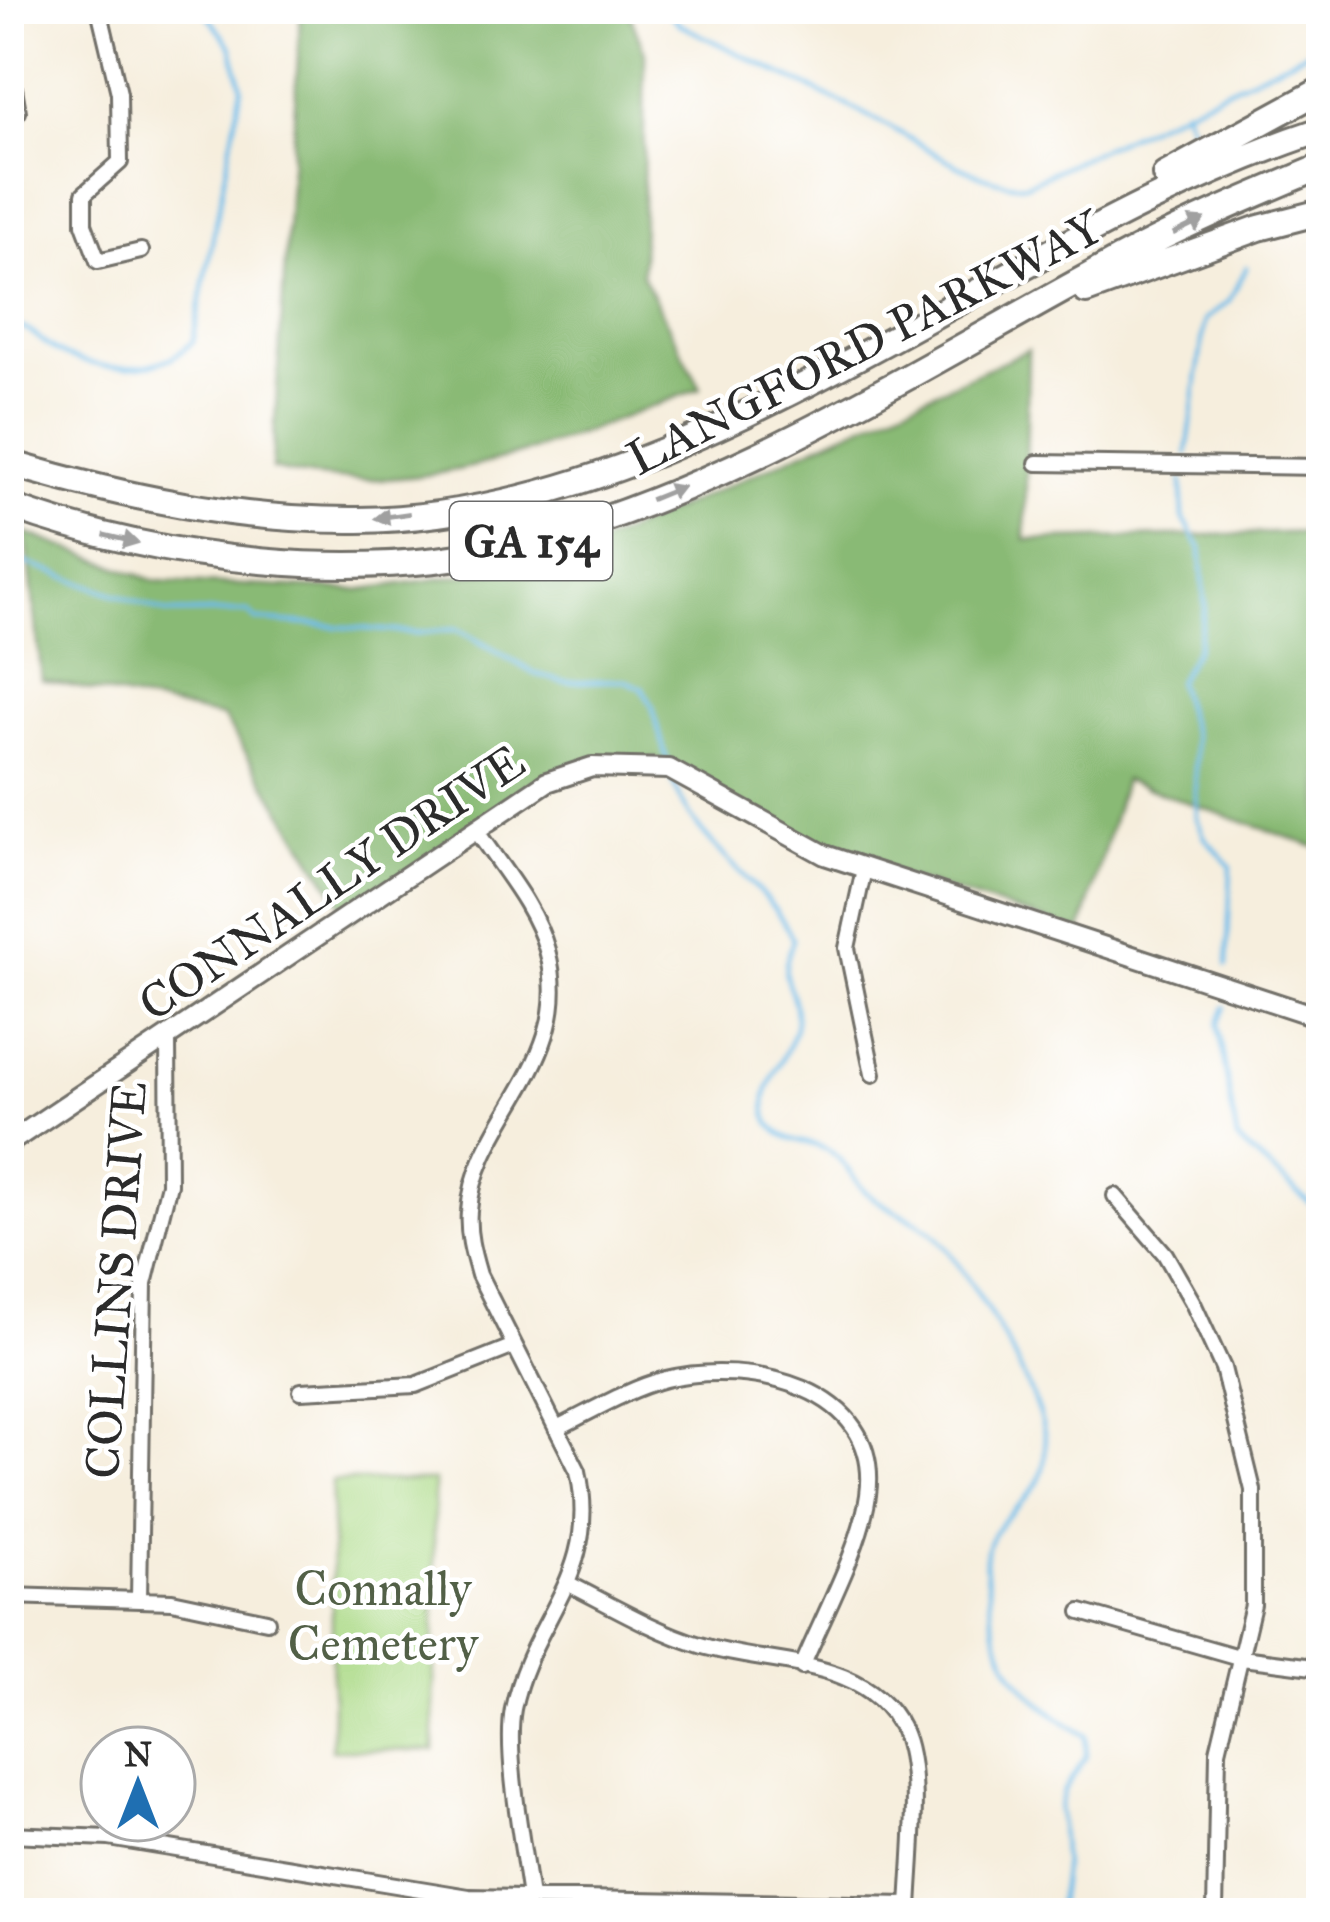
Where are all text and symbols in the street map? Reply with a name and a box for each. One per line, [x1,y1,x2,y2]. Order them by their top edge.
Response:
street label: LANGFORD PARKWAY [617,196,1113,488]
one-way arrow [1172,216,1207,236]
one-way arrow [649,483,685,502]
road number: GA 154 [450,502,612,580]
one-way arrow [373,507,410,526]
one-way arrow [103,530,140,549]
street label: CONNALLY DRIVE [127,732,535,1033]
street label: COLLINS DRIVE [72,1079,159,1481]
park label: Connally Cemetery [288,1559,480,1673]
north arrow [78,1724,198,1844]
text: N [124,1735,152,1775]

